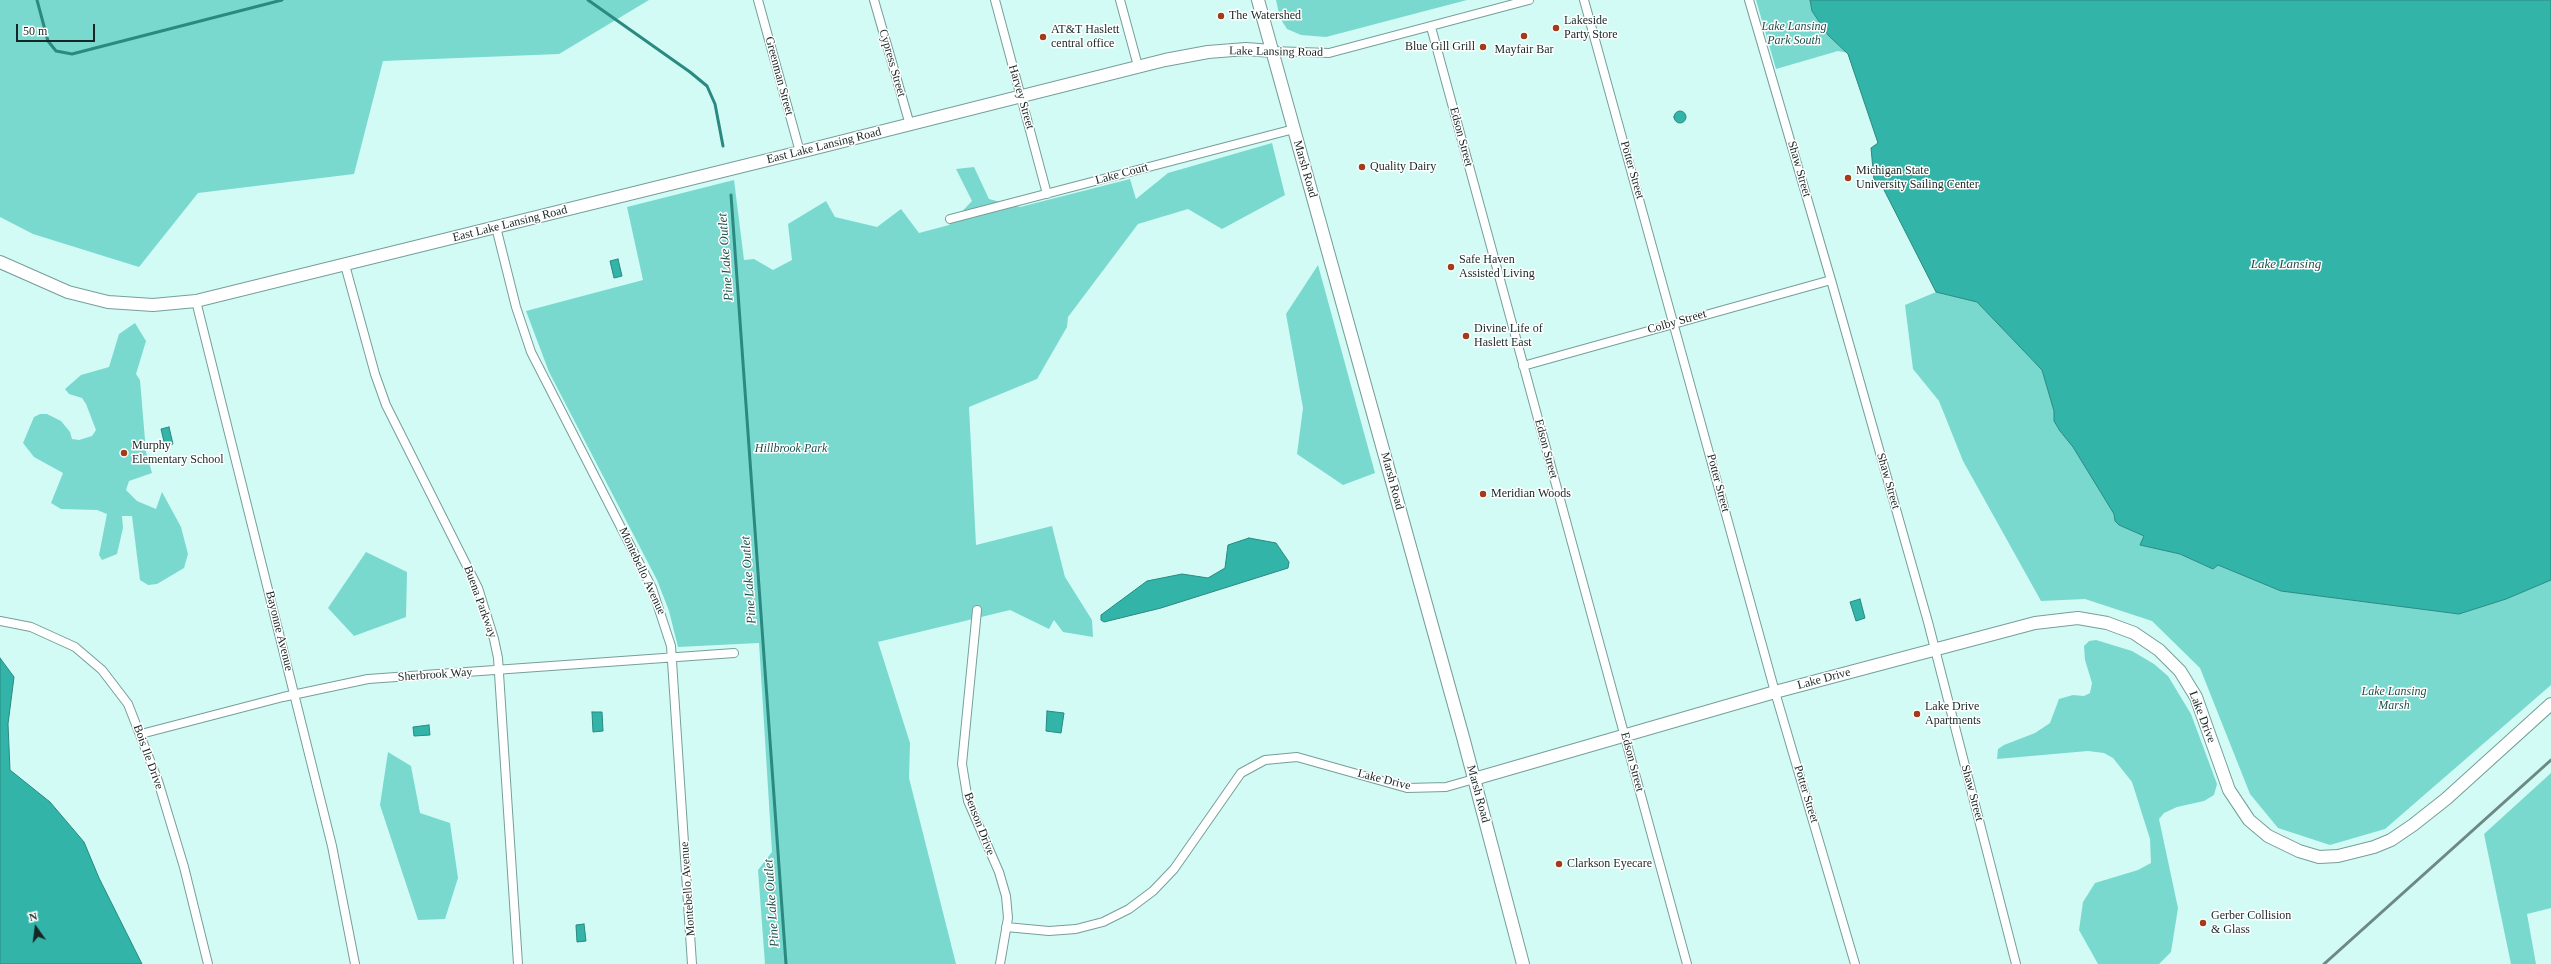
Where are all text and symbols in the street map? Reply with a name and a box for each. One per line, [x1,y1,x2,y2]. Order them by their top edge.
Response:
place label: The Watershed [1229,9,1301,23]
marker: The Watershed [1216,11,1226,21]
place label: Lakeside Party Store [1564,14,1618,42]
scale bar [18,16,97,42]
park label: Lake Lansing Park South [1761,20,1827,48]
place label: AT&T Haslett central office [1051,23,1119,51]
marker: Lakeside Party Store [1551,23,1561,33]
text: 50 m [23,24,47,38]
street label: Cypress Street [875,28,909,98]
marker: Mayfair Bar [1519,31,1529,41]
marker: AT&T Haslett central office [1038,32,1048,42]
street label: Greenman Street [762,35,796,117]
place label: Blue Gill Grill [1405,40,1475,54]
marker: Blue Gill Grill [1478,42,1488,52]
place label: Mayfair Bar [1495,43,1553,57]
street label: Lake Lansing Road [1229,44,1323,60]
street label: Harvey Street [1005,63,1037,131]
street label: Edson Street [1446,106,1476,168]
street label: East Lake Lansing Road [765,125,883,167]
street label: Marsh Road [1290,139,1320,199]
street label: Potter Street [1617,139,1647,201]
street label: Shaw Street [1784,139,1814,199]
street label: Lake Court [1094,160,1150,188]
place label: Quality Dairy [1370,160,1436,174]
marker: Quality Dairy [1357,162,1367,172]
place label: Michigan State University Sailing Center [1856,164,1979,192]
marker: Michigan State University Sailing Center [1843,173,1853,183]
street label: East Lake Lansing Road [451,203,569,245]
water label: Pine Lake Outlet [715,213,737,301]
place label: Safe Haven Assisted Living [1459,253,1535,281]
water label: Lake Lansing [2251,257,2321,273]
marker: Safe Haven Assisted Living [1446,262,1456,272]
street label: Colby Street [1646,307,1708,337]
place label: Divine Life of Haslett East [1474,322,1543,350]
marker: Divine Life of Haslett East [1461,331,1471,341]
street label: Edson Street [1531,418,1561,480]
place label: Murphy Elementary School [132,439,224,467]
park label: Hillbrook Park [755,442,827,456]
marker: Murphy Elementary School [119,448,129,458]
street label: Marsh Road [1377,451,1407,511]
street label: Shaw Street [1873,451,1903,511]
street label: Potter Street [1703,452,1733,514]
place label: Meridian Woods [1491,487,1571,501]
marker: Meridian Woods [1478,489,1488,499]
street label: Montebello Avenue [615,525,669,617]
water label: Pine Lake Outlet [738,536,760,624]
street label: Buena Parkway [460,564,500,640]
street label: Bayonne Avenue [262,589,296,673]
street label: Sherbrook Way [397,665,473,685]
street label: Lake Drive [1796,665,1852,693]
park label: Lake Lansing Marsh [2361,685,2427,713]
street label: Lake Drive [2186,689,2218,745]
place label: Lake Drive Apartments [1925,700,1981,728]
marker: Lake Drive Apartments [1912,709,1922,719]
street label: Bois Ile Drive [130,723,166,791]
street label: Edson Street [1617,731,1647,793]
street label: Potter Street [1790,763,1822,825]
street label: Shaw Street [1958,763,1986,823]
street label: Marsh Road [1463,764,1493,824]
street label: Lake Drive [1356,766,1412,794]
street label: Benson Drive [960,790,998,858]
street label: Montebello Avenue [678,841,698,937]
place label: Clarkson Eyecare [1567,857,1652,871]
water label: Pine Lake Outlet [761,859,783,947]
marker: Clarkson Eyecare [1554,859,1564,869]
north arrow [16,908,56,948]
place label: Gerber Collision & Glass [2211,909,2291,937]
text: N [28,910,38,923]
marker: Gerber Collision & Glass [2198,918,2208,928]

